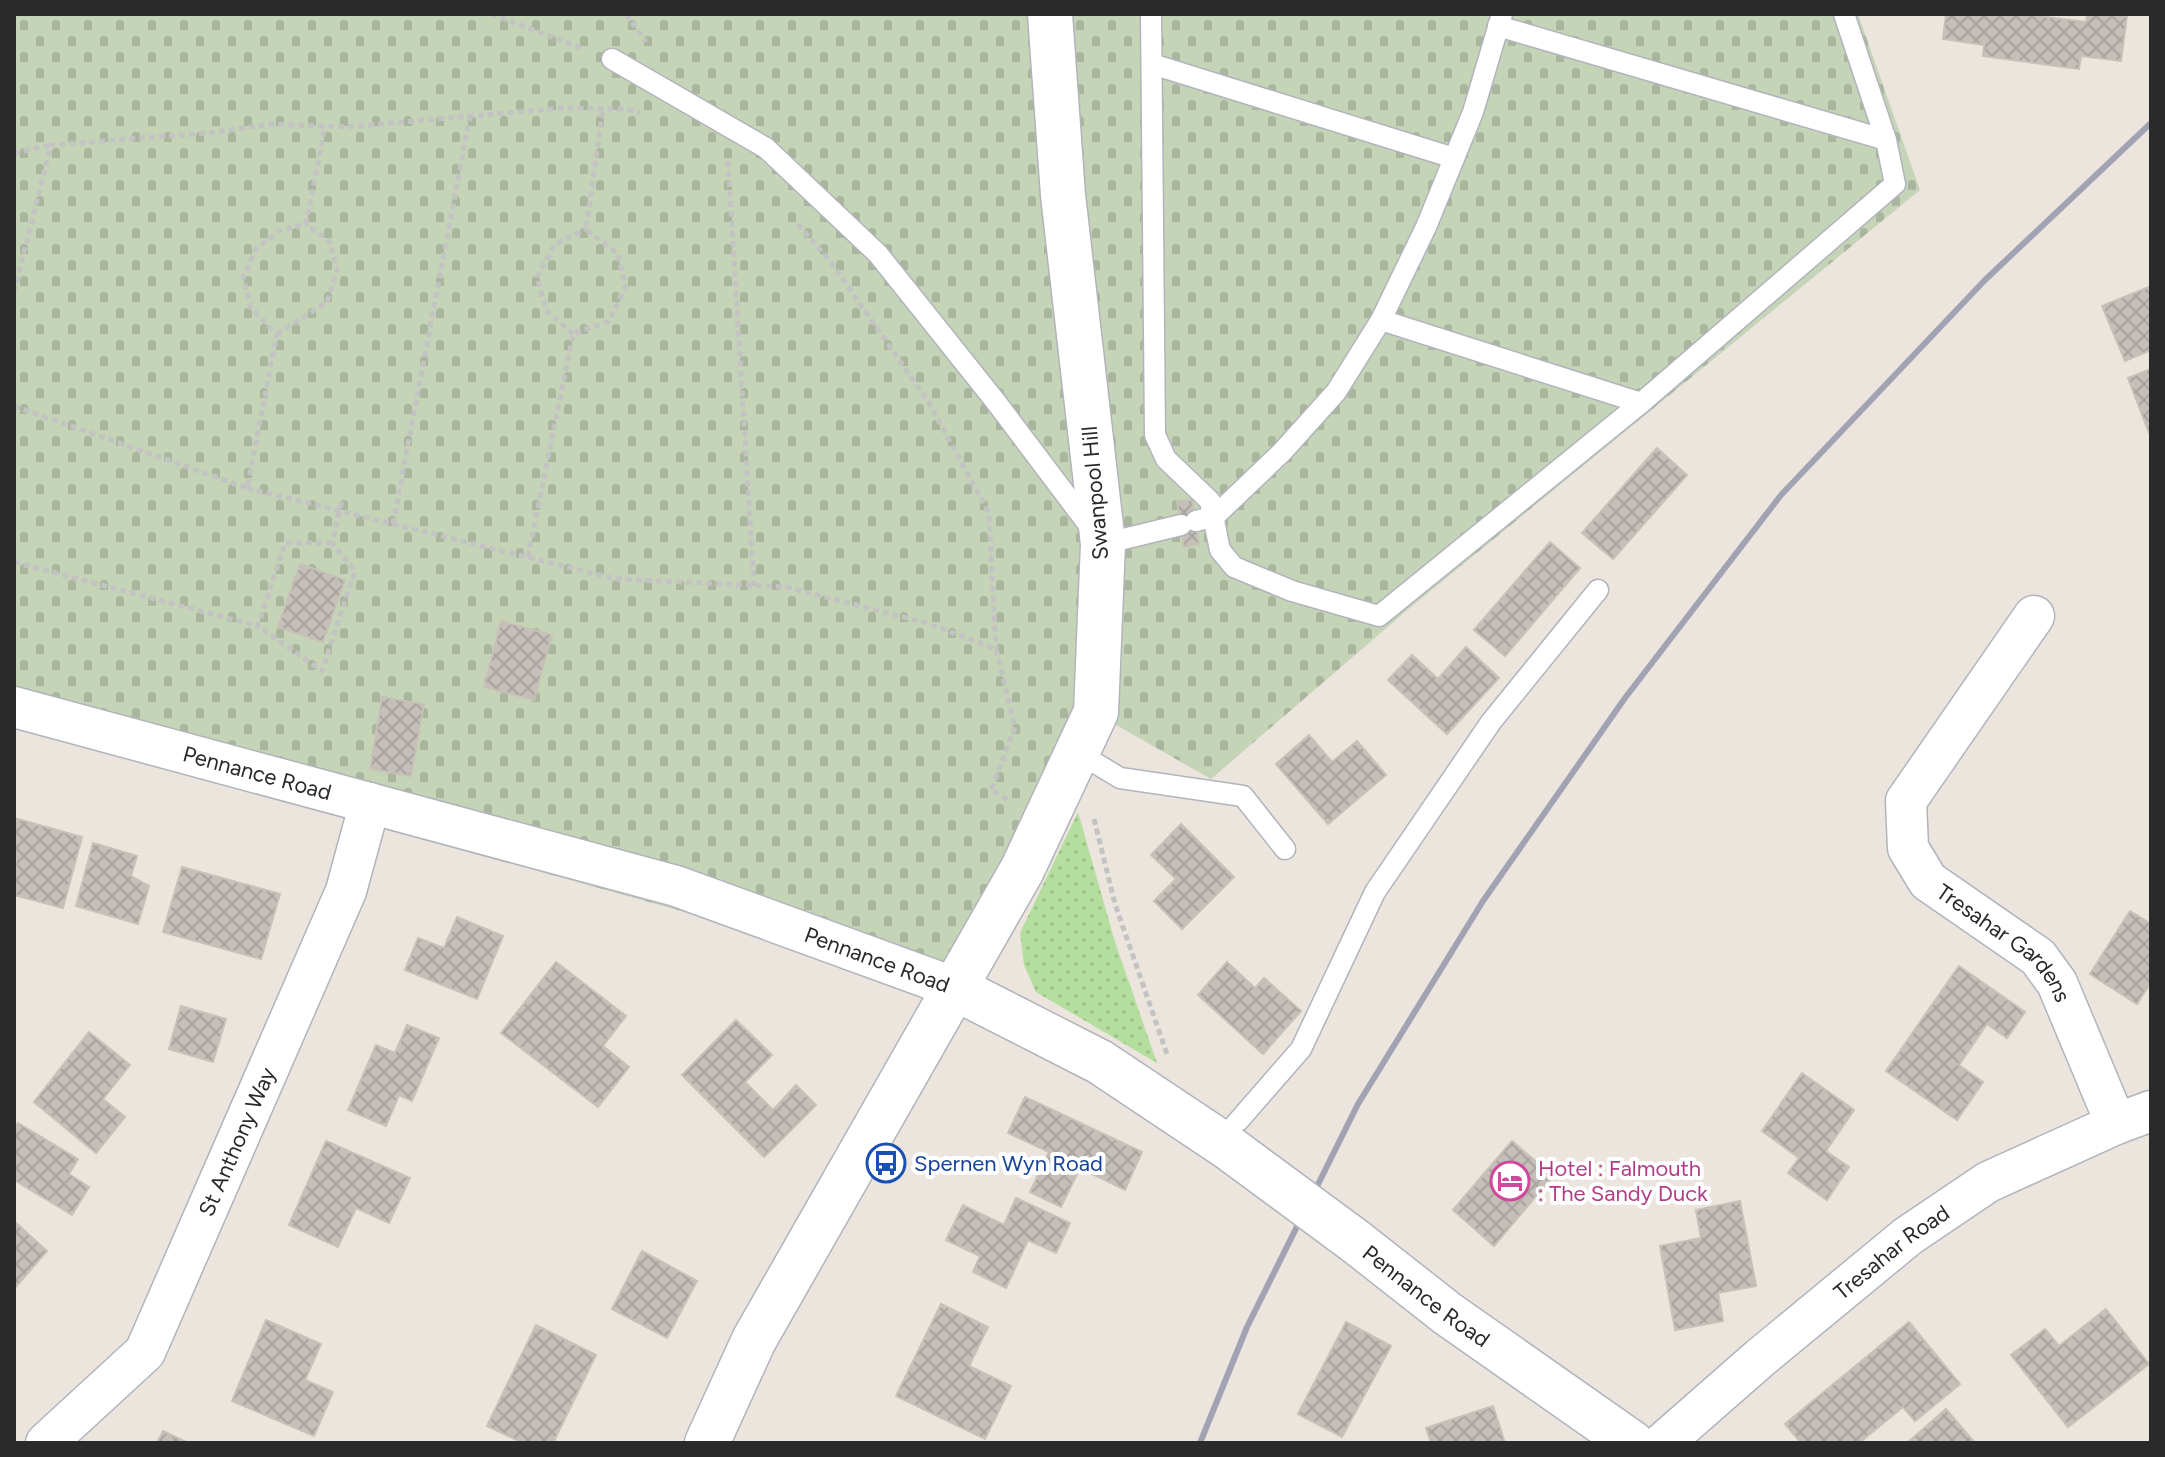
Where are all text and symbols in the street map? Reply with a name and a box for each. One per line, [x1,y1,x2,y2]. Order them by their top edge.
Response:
street label: Swanpool Hill [1076,425,1114,561]
street label: Pennance Road [180,740,334,806]
street label: Tresahar Gardens [1932,878,2077,1006]
street label: Pennance Road [801,921,954,998]
street label: St Anthony Way [192,1063,281,1220]
bus stop icon: Spernen Wyn Road [865,1142,907,1184]
place label: Spernen Wyn Road [914,1150,1103,1177]
place label: Hotel : Falmouth : The Sandy Duck [1538,1155,1708,1207]
hotel icon: Hotel : Falmouth : The Sandy Duck [1489,1160,1531,1202]
street label: Tresahar Road [1828,1199,1954,1305]
street label: Pennance Road [1357,1239,1495,1353]

